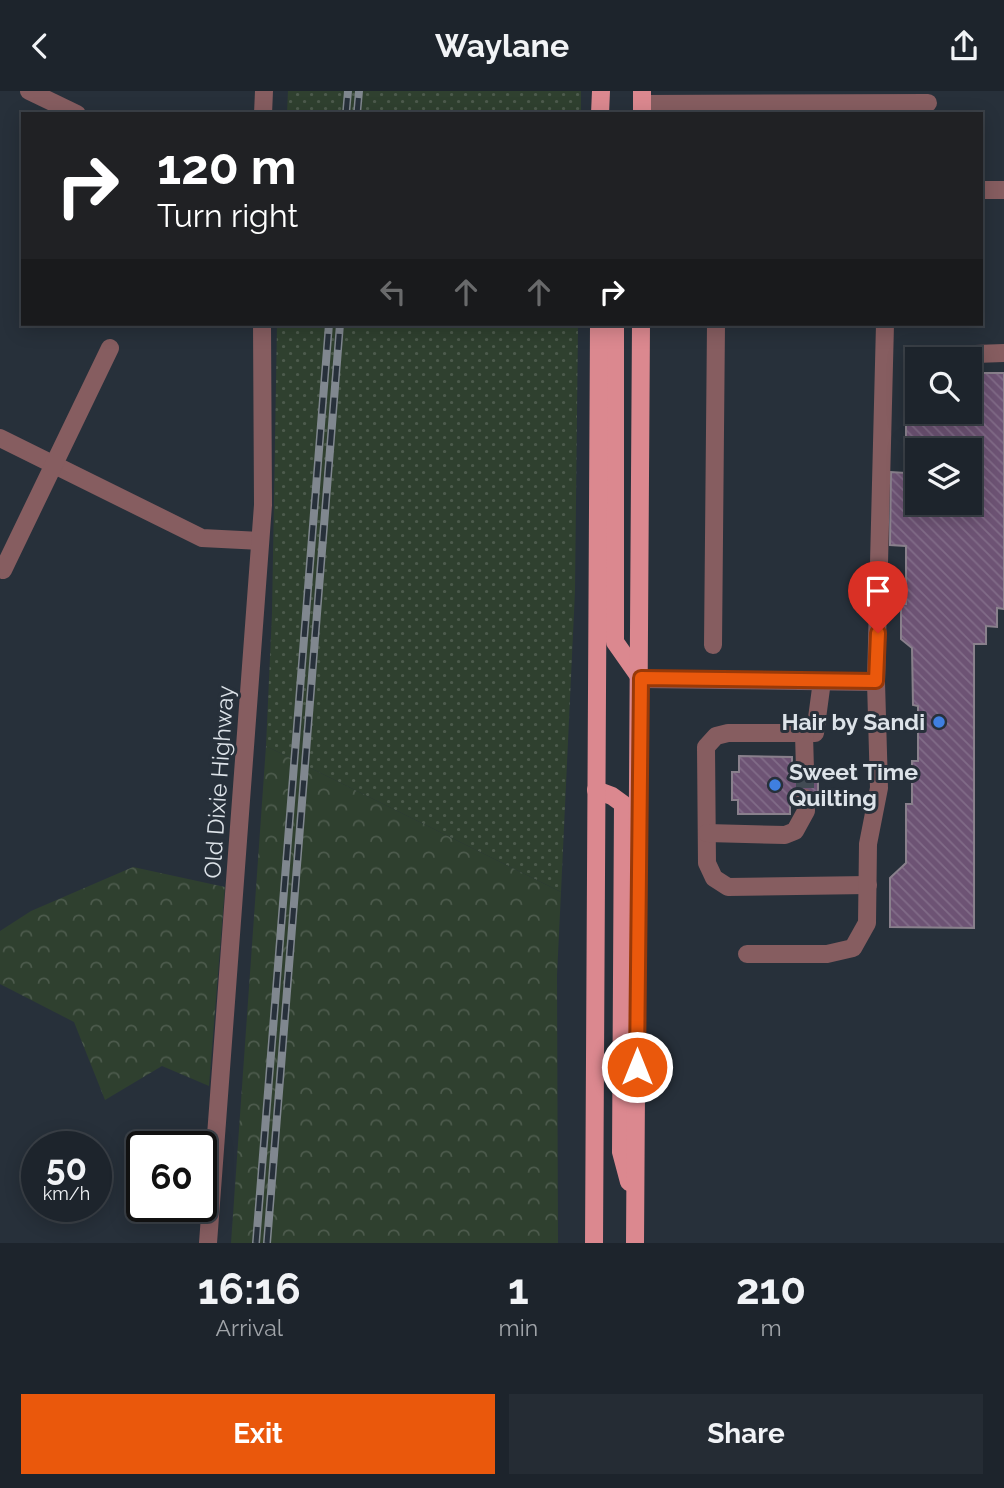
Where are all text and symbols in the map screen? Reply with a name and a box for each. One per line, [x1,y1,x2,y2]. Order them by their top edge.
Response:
icon: back [21,27,59,65]
text: Waylane [435,27,569,64]
icon: share [945,27,983,65]
text: 120 m [157,138,296,195]
icon: right [42,140,133,231]
text: Turn right [157,197,298,234]
icon: left [374,273,412,311]
icon: ahead [447,273,485,311]
icon: ahead [520,273,558,311]
icon: right [593,273,631,311]
map controls [905,347,982,515]
button: search [905,347,982,424]
button: layers [905,438,982,515]
pin [848,561,908,633]
icon: arrive [859,572,897,610]
street label: Old Dixie Highway [198,685,239,879]
place label: Hair by Sandi [781,708,925,735]
marker: Hair by Sandi [931,714,947,730]
place label: Sweet Time Quilting [789,758,918,811]
marker: Sweet Time Quilting [767,777,783,793]
position arrow [600,1030,674,1104]
speed limit sign: 60 [126,1131,217,1222]
text: 50 [46,1147,87,1188]
text: km/h [43,1183,90,1204]
text: 16:16 [198,1265,301,1314]
text: 1 [508,1265,529,1314]
text: 210 [736,1265,806,1314]
text: Arrival [216,1314,283,1341]
text: min [499,1314,538,1341]
text: m [760,1314,782,1341]
button: Exit [21,1394,495,1474]
button: Share [509,1394,983,1474]

